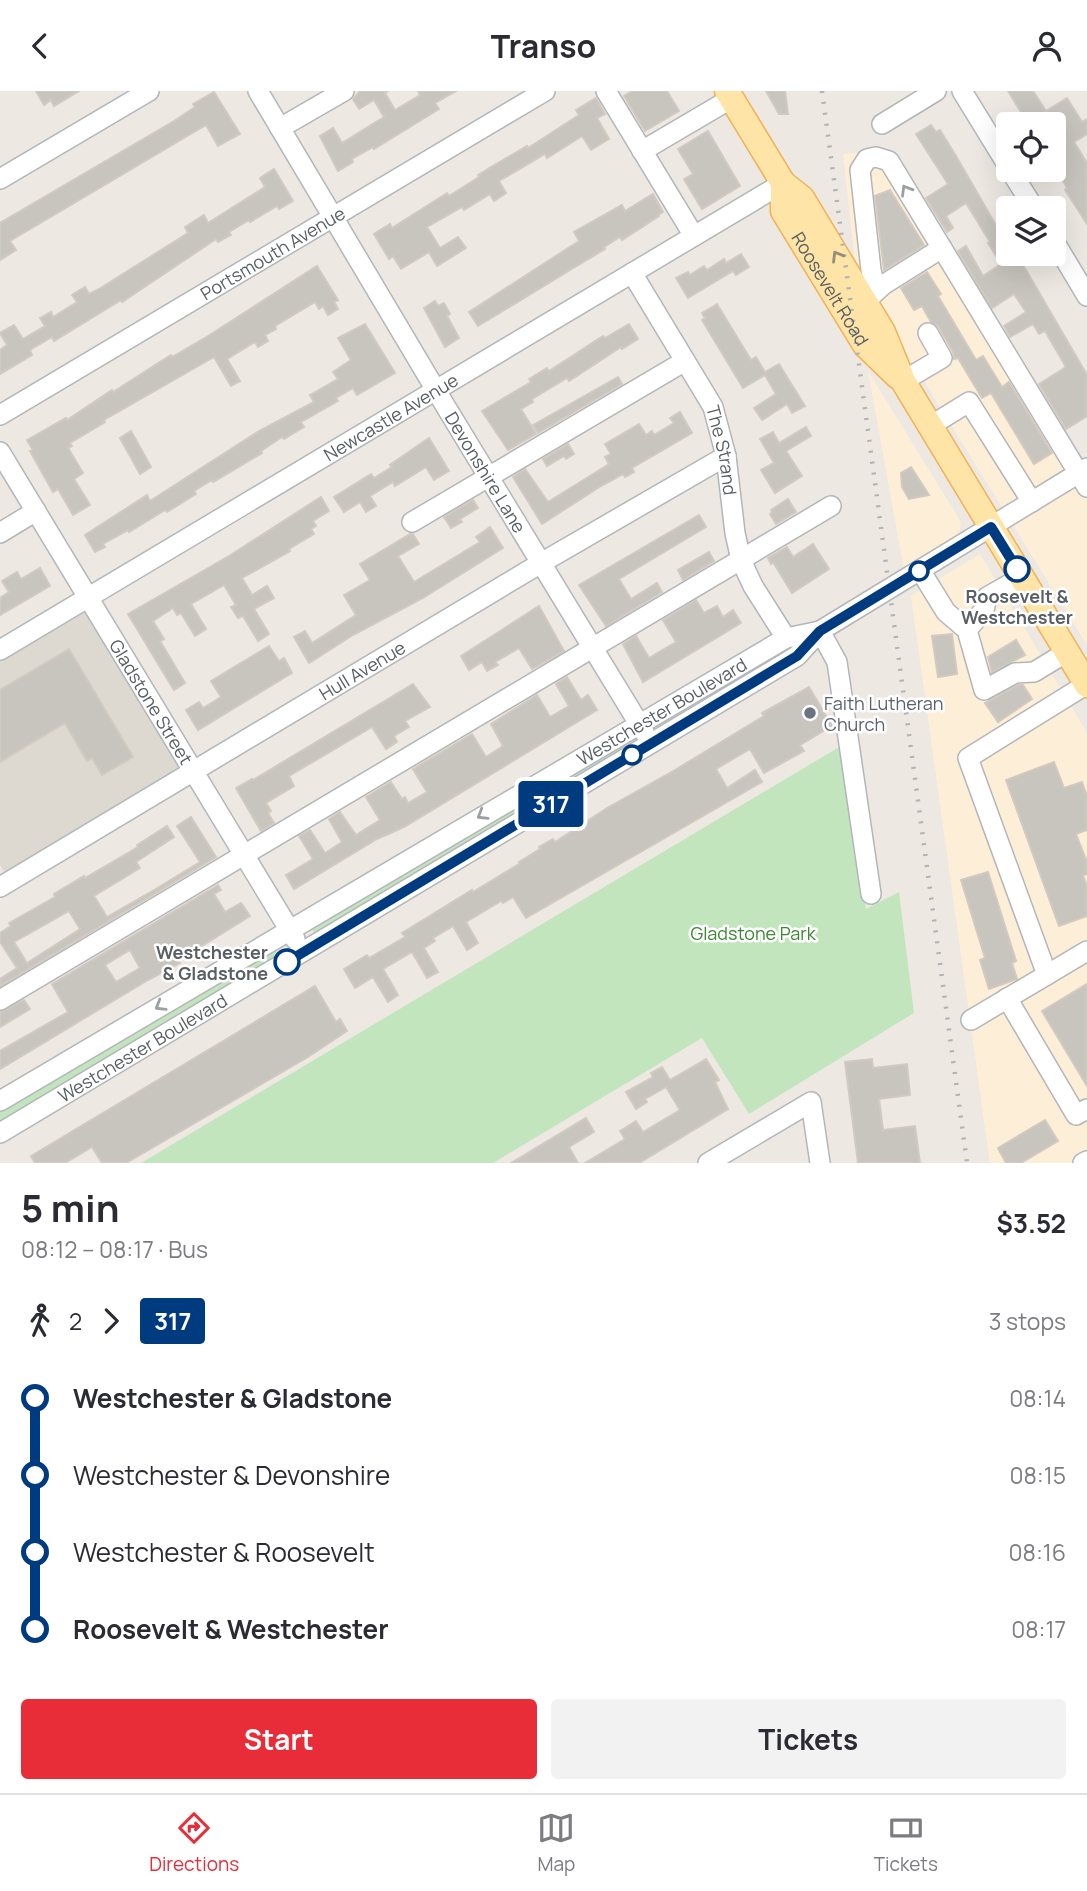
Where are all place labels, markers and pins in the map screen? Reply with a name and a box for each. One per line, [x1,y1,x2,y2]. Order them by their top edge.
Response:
marker: Roosevelt & Westchester [1004,556,1030,582]
unlabelled marker [909,561,929,581]
place label: Roosevelt & Westchester [961,584,1073,629]
place label: Faith Lutheran Church [824,691,944,736]
marker: Faith Lutheran Church [802,705,818,721]
unlabelled marker [622,745,642,765]
place label: Westchester & Gladstone [156,940,268,985]
marker: Westchester & Gladstone [274,949,300,975]

